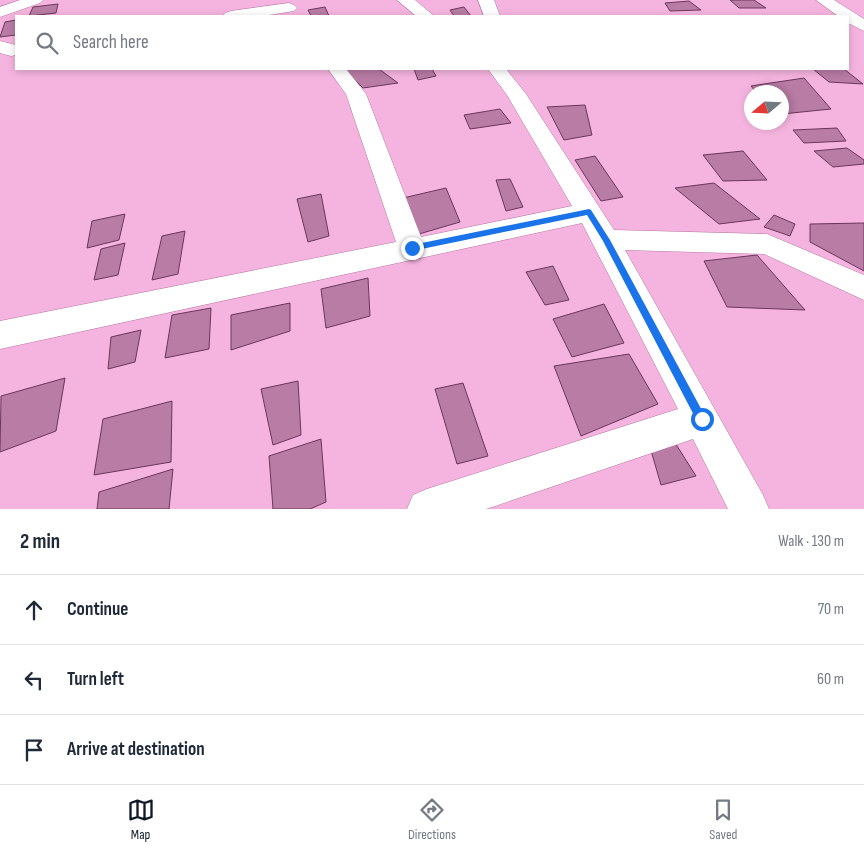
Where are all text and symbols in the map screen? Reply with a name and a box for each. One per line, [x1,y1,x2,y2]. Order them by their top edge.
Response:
search box [15,15,849,70]
icon: search [33,29,61,57]
text: Search here [73,31,149,54]
north arrow [744,85,789,130]
route end [401,237,424,260]
route start [691,408,714,431]
text: 2 min [20,529,60,554]
text: Walk · 130 m [778,532,844,551]
icon: ahead [20,596,48,624]
text: Continue [67,598,128,621]
text: 70 m [818,600,844,619]
icon: left [20,666,48,694]
text: Turn left [67,668,124,691]
text: 60 m [817,670,844,689]
icon: arrive [20,736,48,764]
text: Arrive at destination [67,738,205,761]
tab: Map [127,796,155,843]
tab: Directions [408,796,456,843]
tab: Saved [709,796,737,843]

